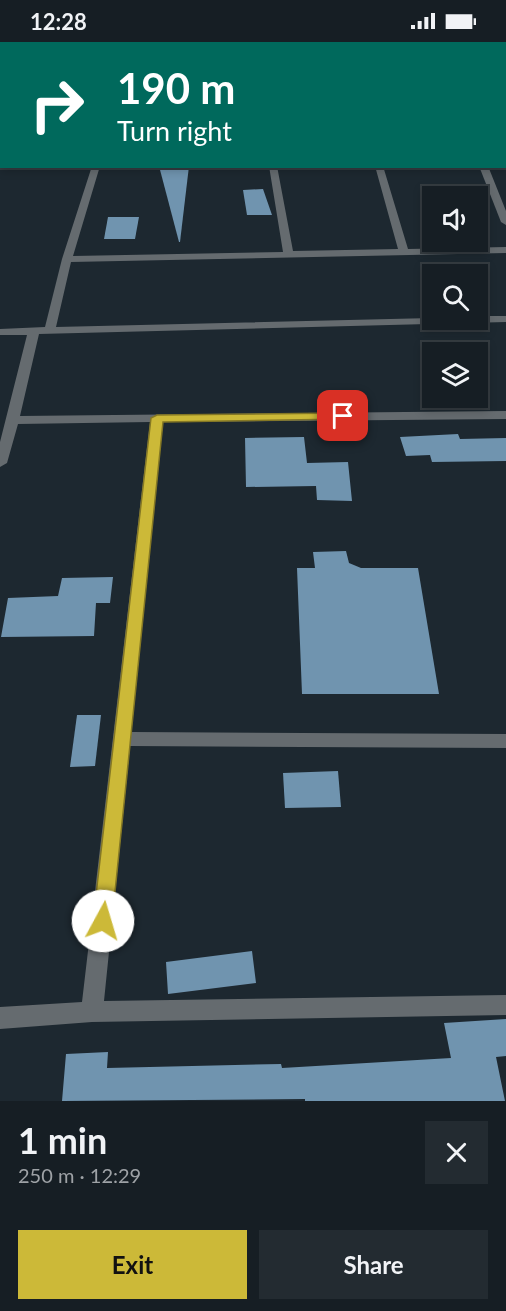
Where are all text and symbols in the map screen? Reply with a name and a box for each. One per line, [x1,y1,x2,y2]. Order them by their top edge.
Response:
text: 12:28 [30,8,87,35]
text: 190 m [117,63,235,113]
icon: right [18,66,96,144]
text: Turn right [117,114,232,147]
map controls [422,186,488,408]
button: sound [422,186,488,252]
button: search [422,264,488,330]
button: layers [422,342,488,408]
pin [317,390,368,441]
icon: arrive [326,399,359,432]
position arrow [71,889,135,953]
text: 1 min [18,1118,107,1162]
button: close [425,1121,488,1184]
text: 250 m · 12:29 [18,1163,141,1187]
button: Exit [18,1230,247,1299]
button: Share [259,1230,488,1299]

